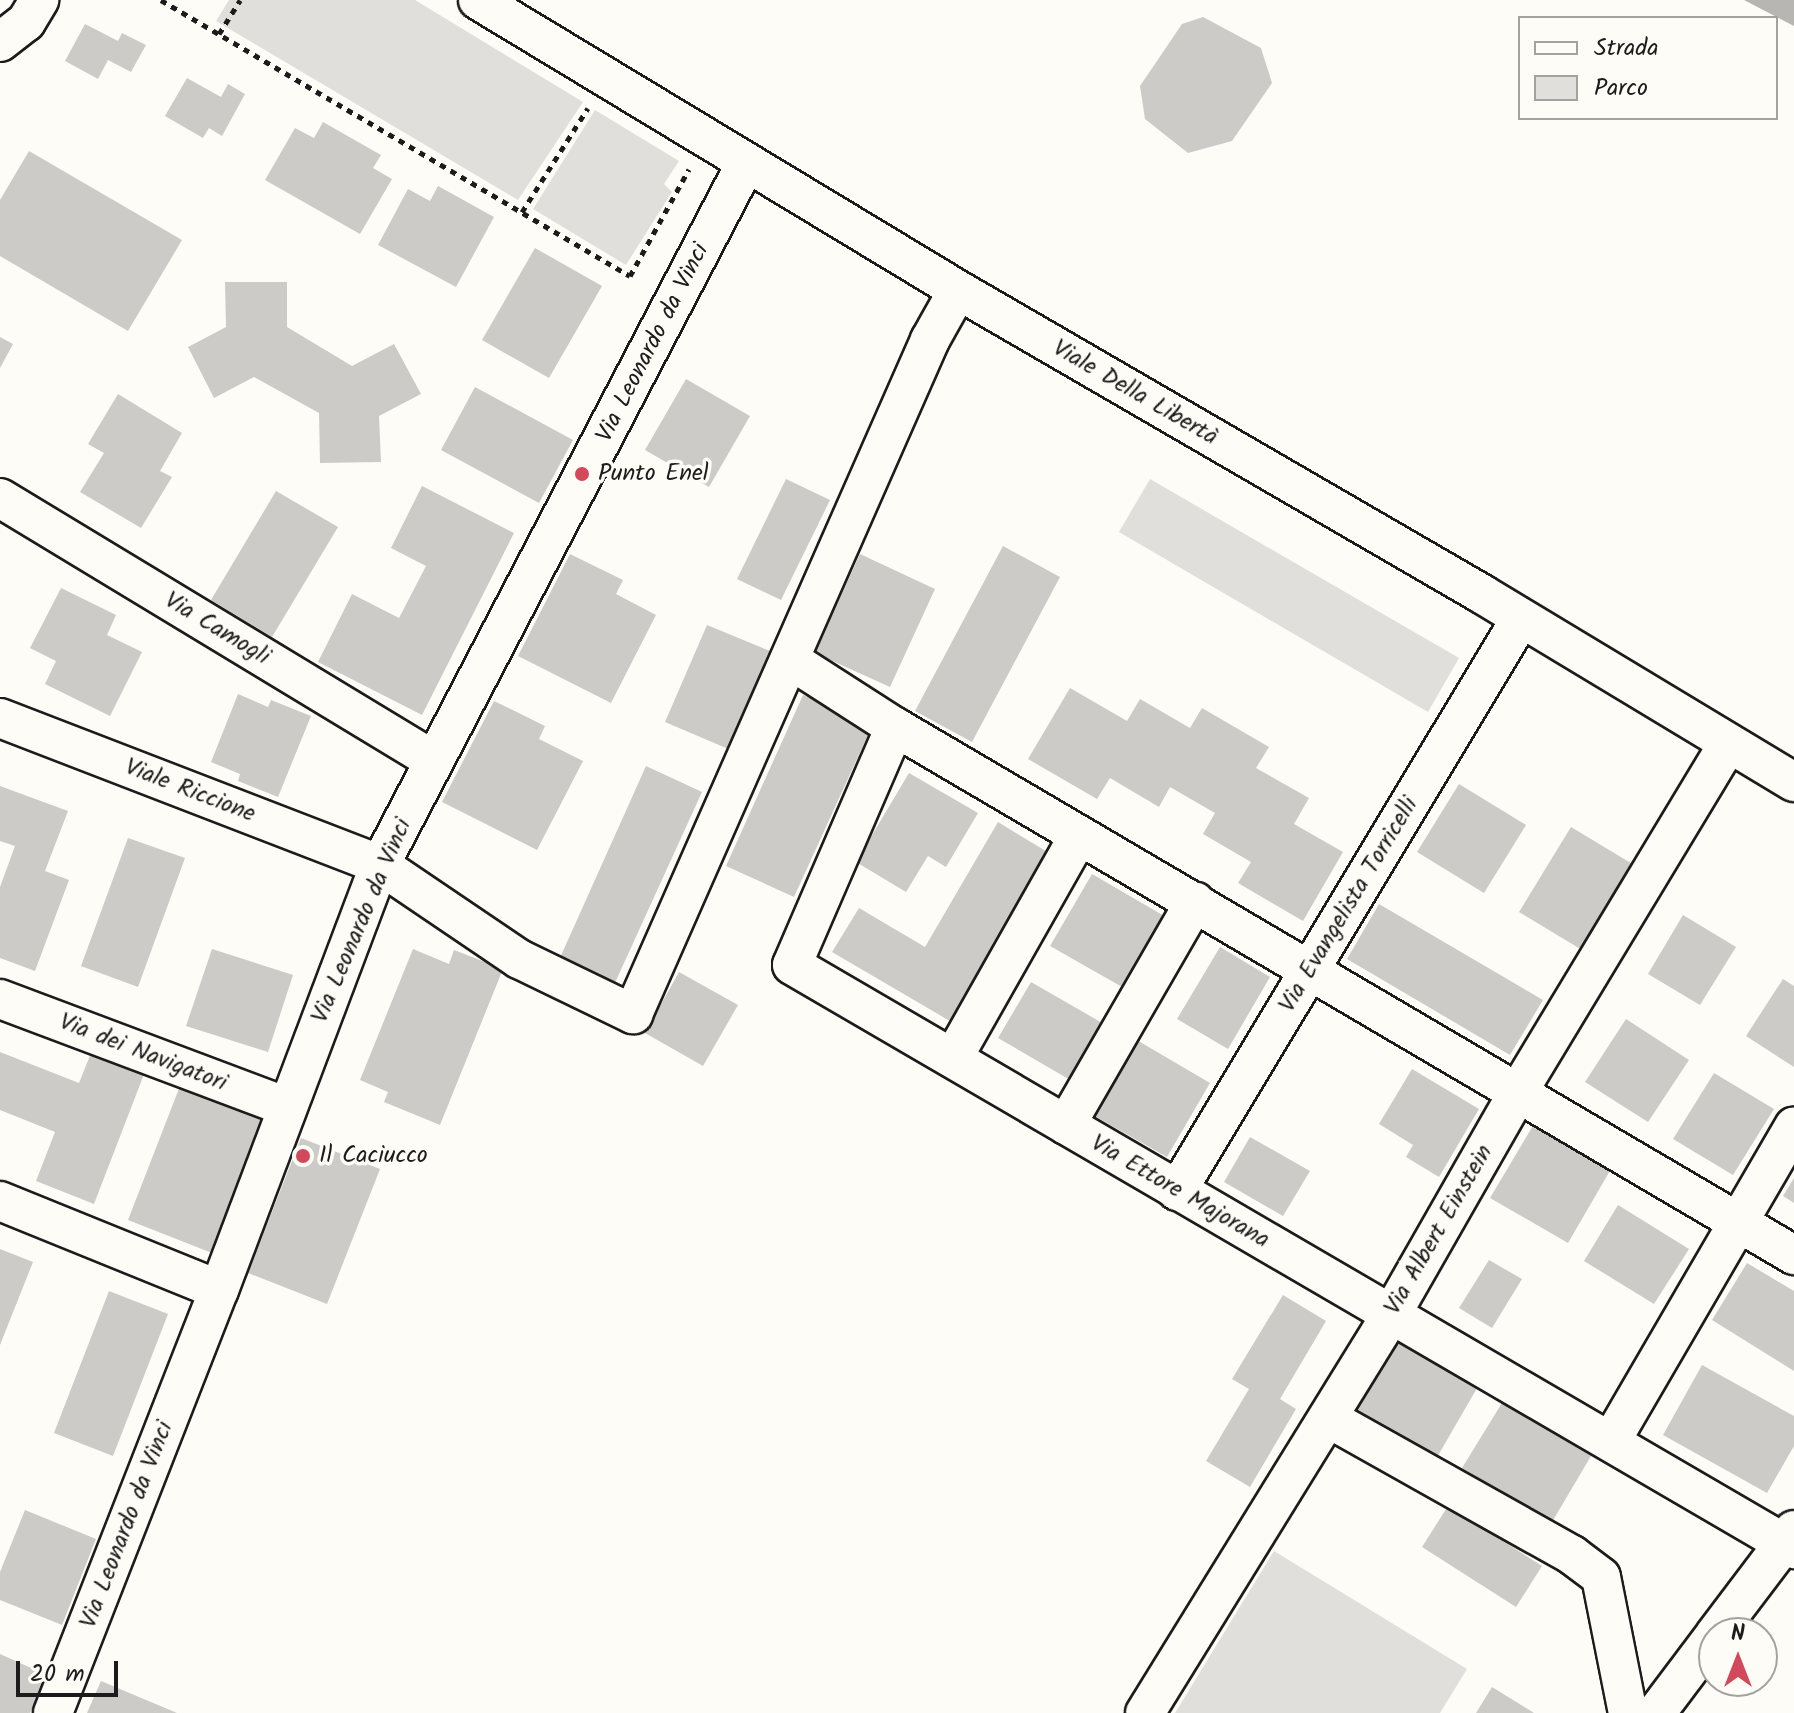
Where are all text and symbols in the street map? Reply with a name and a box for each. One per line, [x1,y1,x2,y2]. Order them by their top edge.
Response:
legend [1518,16,1778,120]
text: Strada [1594,29,1658,68]
text: Parco [1594,69,1648,108]
street label: Via Leonardo da Vinci [590,239,716,447]
street label: Viale Della Libertà [1047,334,1223,452]
place label: Punto Enel [598,460,709,488]
marker: Punto Enel [573,465,591,483]
street label: Via Camogli [159,586,275,672]
street label: Viale Riccione [121,753,259,829]
street label: Via Evangelista Torricelli [1273,792,1425,1018]
street label: Via Leonardo da Vinci [306,815,418,1027]
street label: Via dei Navigatori [55,1008,231,1098]
street label: Via Ettore Majorana [1085,1129,1275,1255]
street label: Via Albert Einstein [1379,1140,1499,1320]
place label: Il Caciucco [319,1142,428,1170]
marker: Il Caciucco [294,1147,312,1165]
street label: Via Leonardo da Vinci [74,1418,180,1632]
north arrow [1698,1617,1778,1697]
text: N [1731,1617,1745,1652]
scale bar [20,1645,122,1695]
text: 20 m [30,1655,85,1694]

